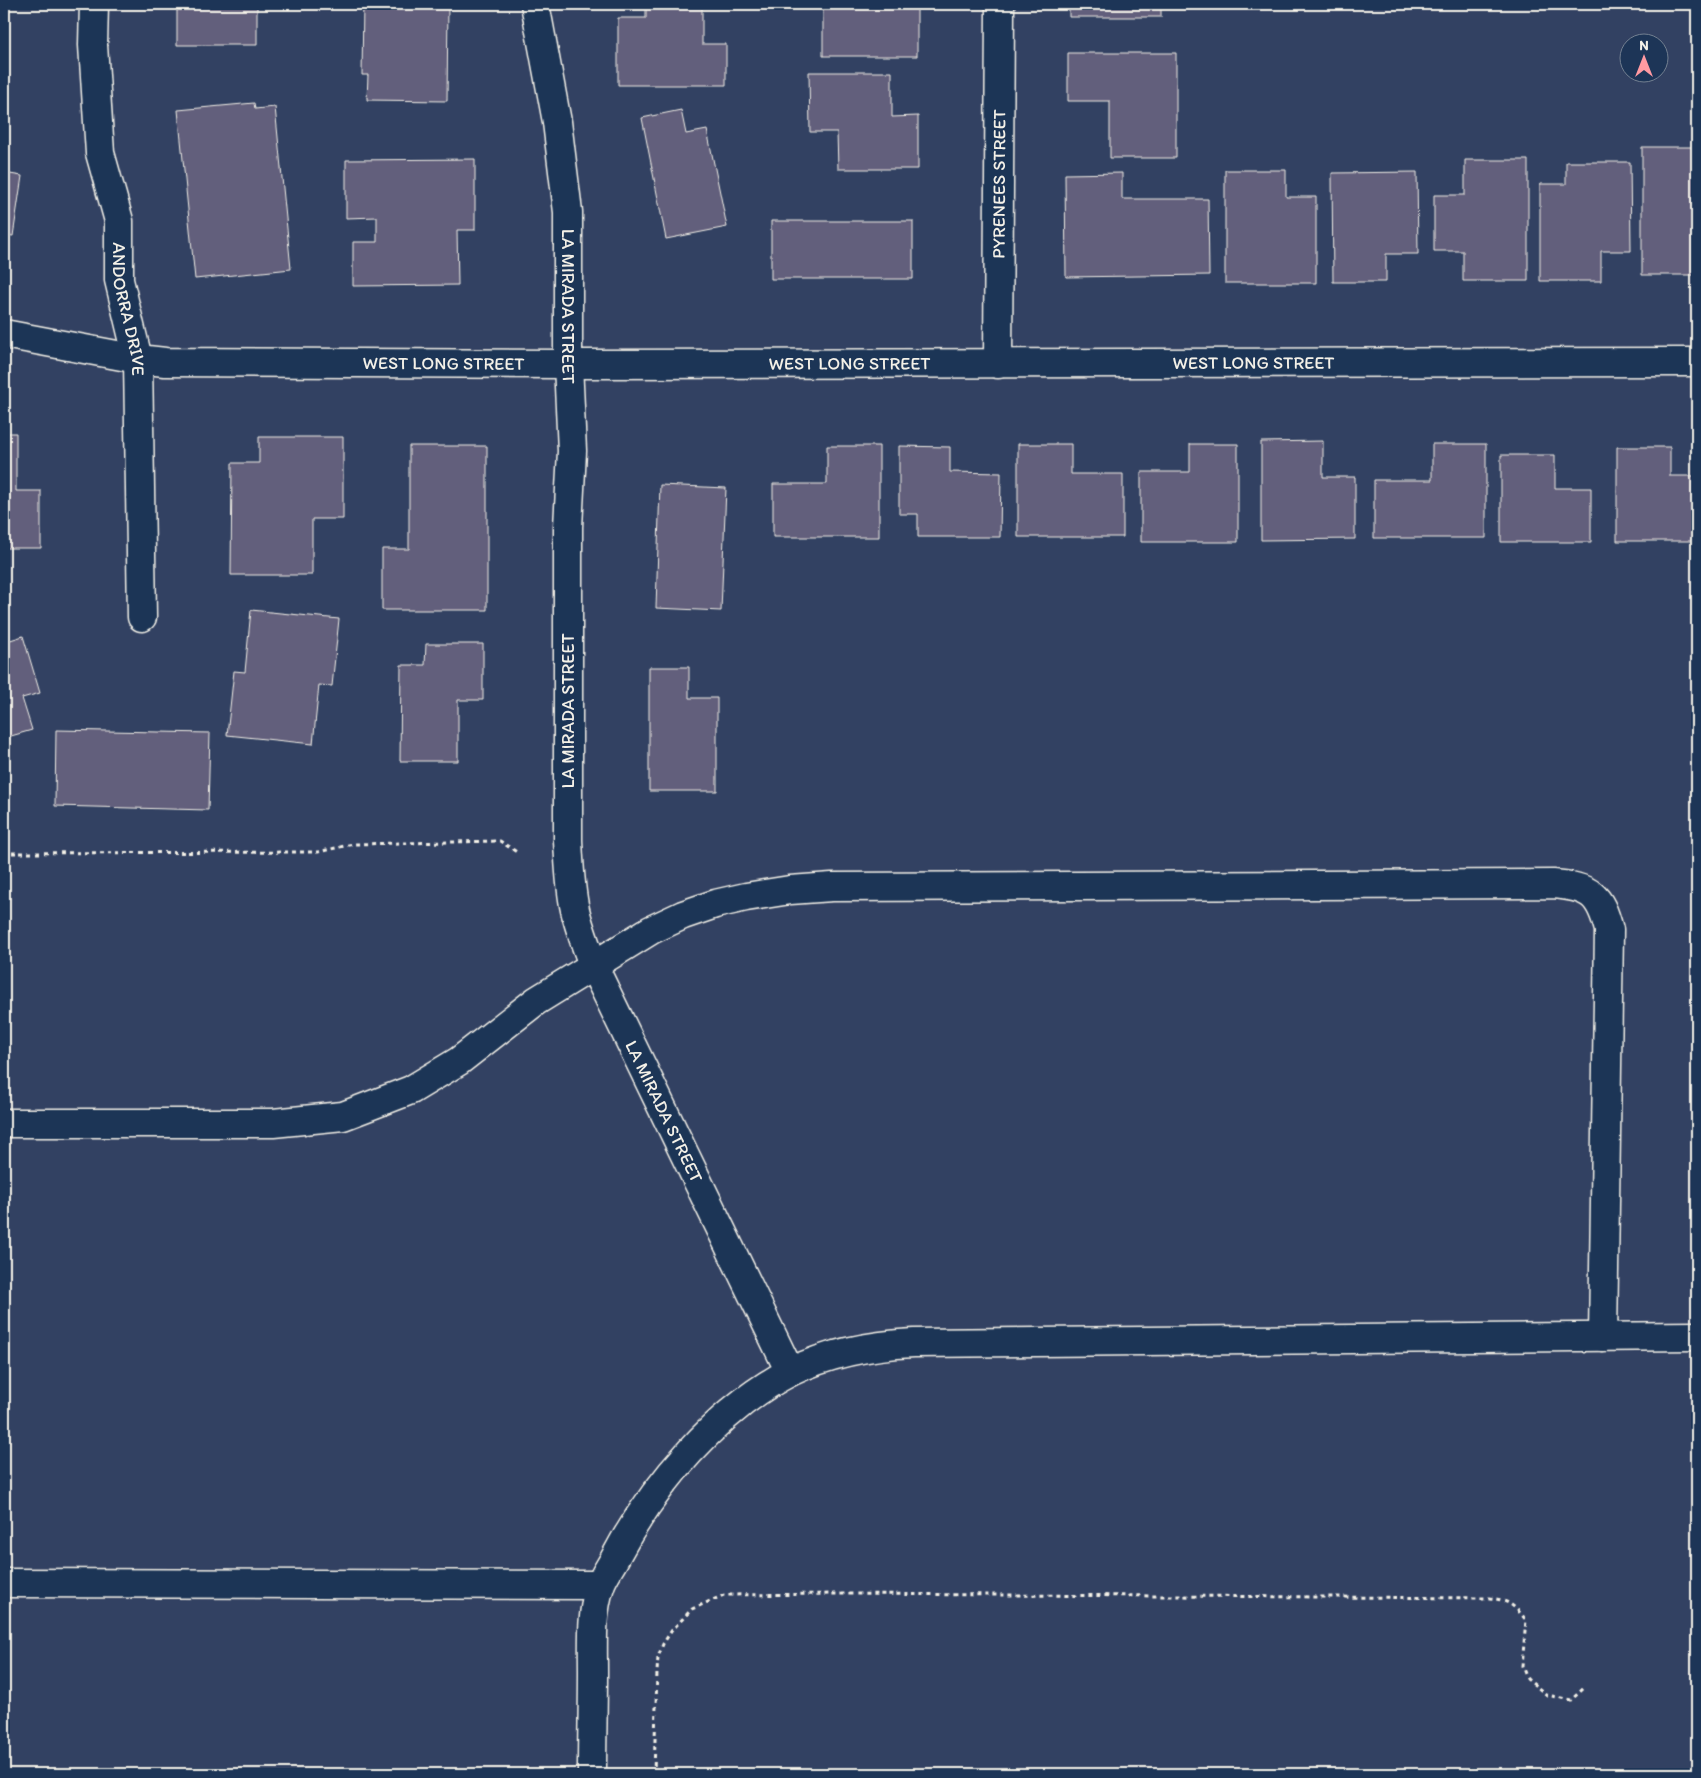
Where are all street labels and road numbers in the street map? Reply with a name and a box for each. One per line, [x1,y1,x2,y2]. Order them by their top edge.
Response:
street label: PYRENEES STREET [988,109,1010,259]
street label: LA MIRADA STREET [557,229,580,384]
street label: ANDORRA DRIVE [108,242,149,376]
street label: WEST LONG STREET [363,352,524,375]
street label: WEST LONG STREET [769,352,930,375]
street label: WEST LONG STREET [1173,352,1334,374]
street label: LA MIRADA STREET [557,633,579,789]
street label: LA MIRADA STREET [620,1037,708,1186]

